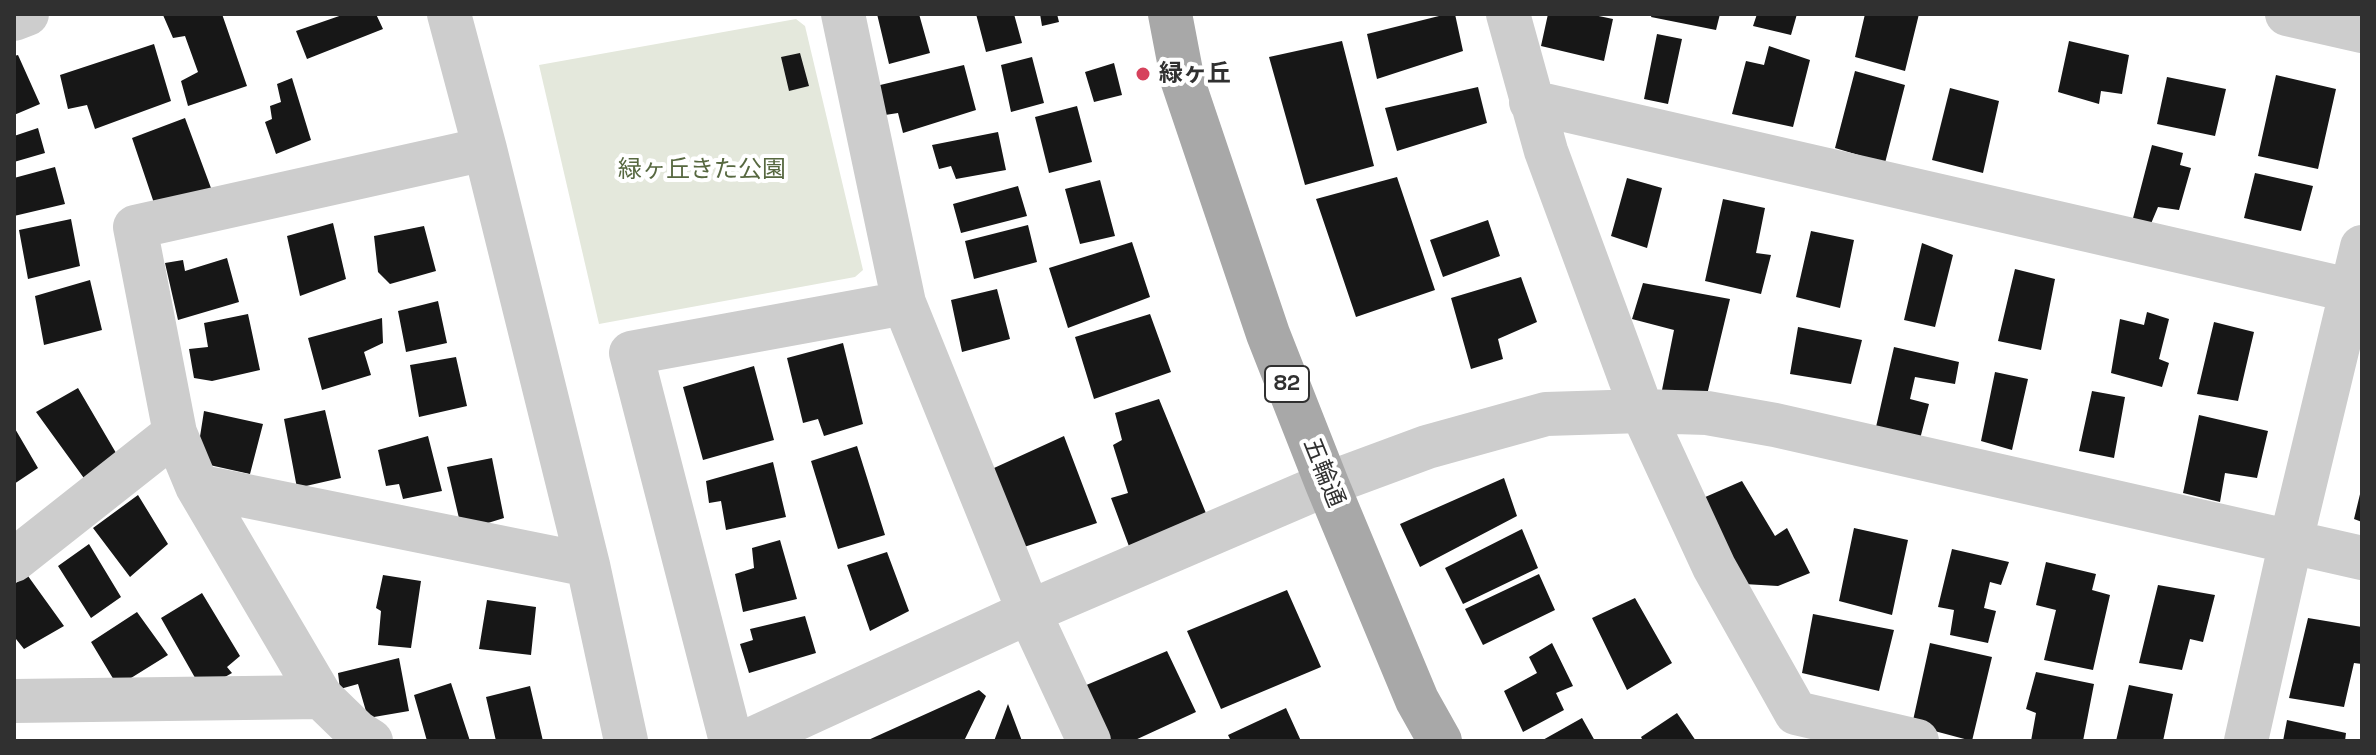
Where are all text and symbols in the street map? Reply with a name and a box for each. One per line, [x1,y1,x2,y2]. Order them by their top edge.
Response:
place label: 緑ヶ丘 [1159,60,1231,88]
marker: 緑ヶ丘 [1134,65,1152,83]
park label: 緑ヶ丘きた公園 [618,156,786,184]
road number: 82 [1265,366,1309,402]
street label: 五輪通 [1296,434,1350,512]

